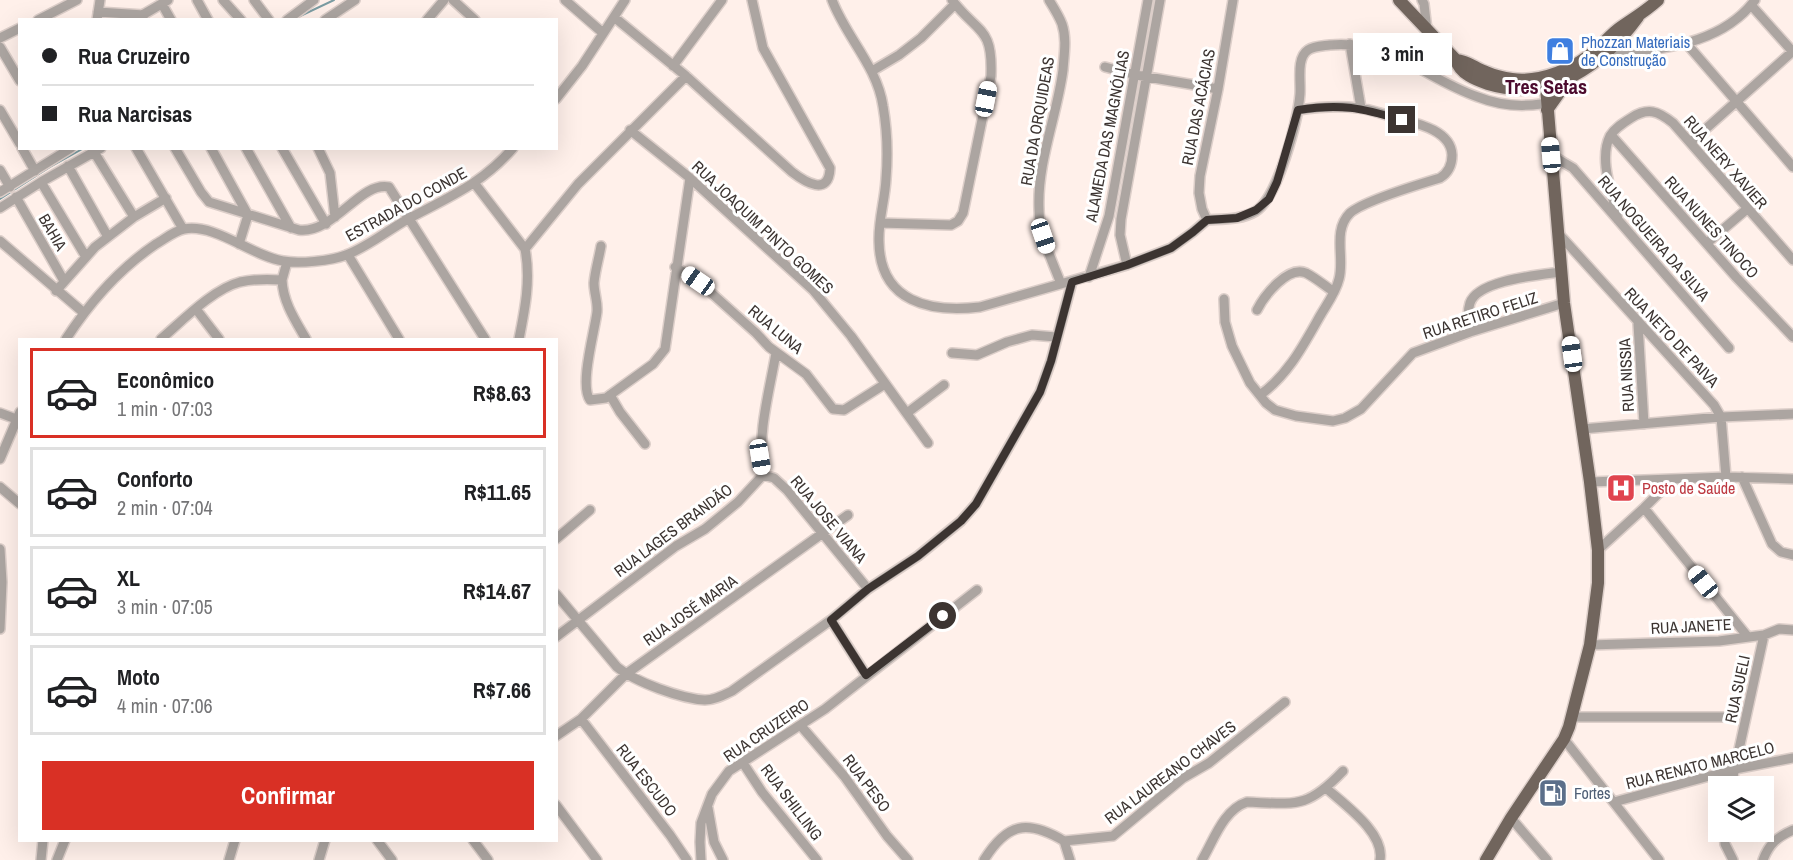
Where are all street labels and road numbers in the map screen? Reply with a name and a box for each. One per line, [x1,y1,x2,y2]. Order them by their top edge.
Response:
street label: RUA DAS ACÁCIAS [1176,47,1220,167]
street label: ALAMEDA DAS MAGNÓLIAS [1079,48,1134,225]
street label: RUA DA ORQUIDEAS [1015,55,1059,187]
street label: RUA NERY XAVIER [1679,110,1773,214]
street label: RUA JOAQUIM PINTO GOMES [687,155,839,299]
street label: ESTRADA DO CONDE [341,162,471,246]
street label: RUA NOGUEIRA DA SILVA [1593,170,1715,306]
street label: RUA NUNES TINOCO [1660,171,1764,283]
street label: BAHIA [34,209,72,255]
street label: RUA NETO DE PAIVA [1620,282,1724,392]
street label: RUA RETIRO FELIZ [1420,286,1540,344]
street label: RUA LUNA [744,299,808,359]
street label: RUA NISSIA [1613,337,1639,412]
street label: RUA JOSE VIANA [786,471,872,568]
street label: RUA LAGES BRANDÃO [609,478,737,582]
street label: RUA JOSÉ MARIA [639,569,742,651]
street label: RUA JANETE [1650,613,1732,639]
street label: RUA SUELI [1719,653,1755,725]
street label: RUA CRUZEIRO [719,693,813,767]
street label: RUA LAUREANO CHAVES [1100,715,1240,829]
street label: RUA RENATO MARCELO [1623,736,1777,794]
street label: RUA ESCUDO [612,739,682,821]
street label: RUA PESO [838,750,896,816]
street label: RUA SHILLING [756,759,828,845]

